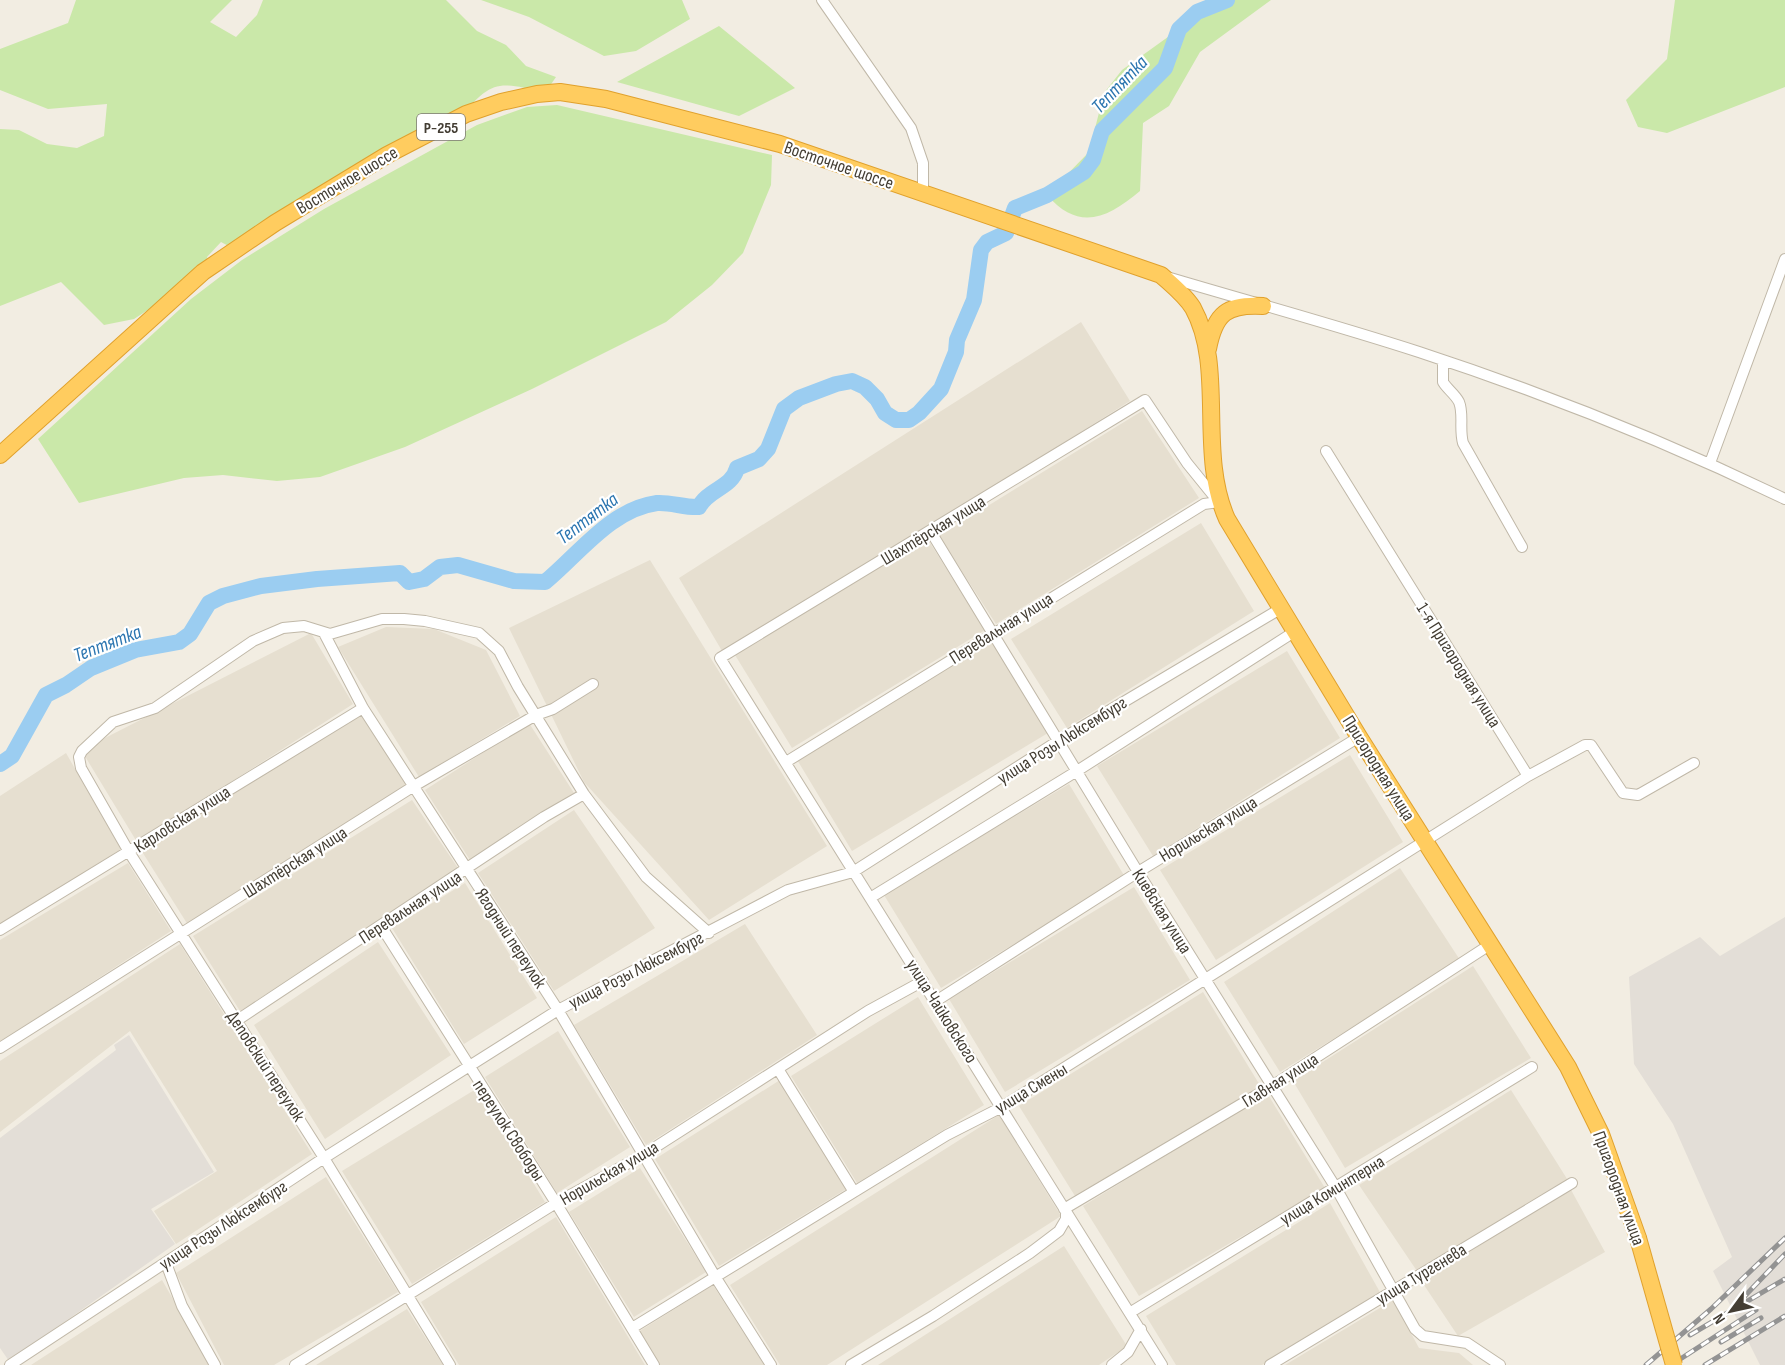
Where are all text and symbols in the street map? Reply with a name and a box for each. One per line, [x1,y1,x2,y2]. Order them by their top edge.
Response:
water label: Тептятка [1086,51,1153,119]
road number: Р-255 [417,114,465,140]
street label: Восточное шоссе [781,137,896,194]
street label: Восточное шоссе [293,142,402,219]
water label: Тептятка [552,488,623,550]
street label: Шахтёрская улица [877,491,989,570]
street label: Перевальная улица [946,588,1057,669]
street label: 1-я Пригородная улица [1412,599,1505,731]
water label: Тептятка [70,620,145,668]
street label: улица Розы Люксембург [994,692,1131,789]
street label: Пригородная улица [1338,712,1419,825]
street label: Карловская улица [130,781,234,857]
street label: Норильская улица [1155,792,1261,867]
street label: Шахтёрская улица [240,822,351,903]
street label: Киевская улица [1127,865,1196,958]
street label: Перевальная улица [355,866,466,948]
street label: Ягодный переулок [470,884,551,992]
street label: улица Розы Люксембург [565,927,707,1014]
street label: улица Чайковского [901,956,982,1067]
street label: Деповский переулок [222,1007,309,1126]
street label: Главная улица [1238,1049,1322,1112]
street label: улица Смены [991,1059,1071,1118]
street label: переулок Свободы [468,1076,549,1185]
street label: Пригородная улица [1588,1128,1649,1248]
street label: Норильская улица [556,1137,662,1210]
street label: улица Коминтерна [1276,1151,1388,1230]
street label: улица Розы Люксембург [155,1176,291,1275]
street label: улица Тургенева [1372,1239,1470,1310]
north arrow [1701,1281,1761,1341]
text: N [1709,1310,1730,1327]

